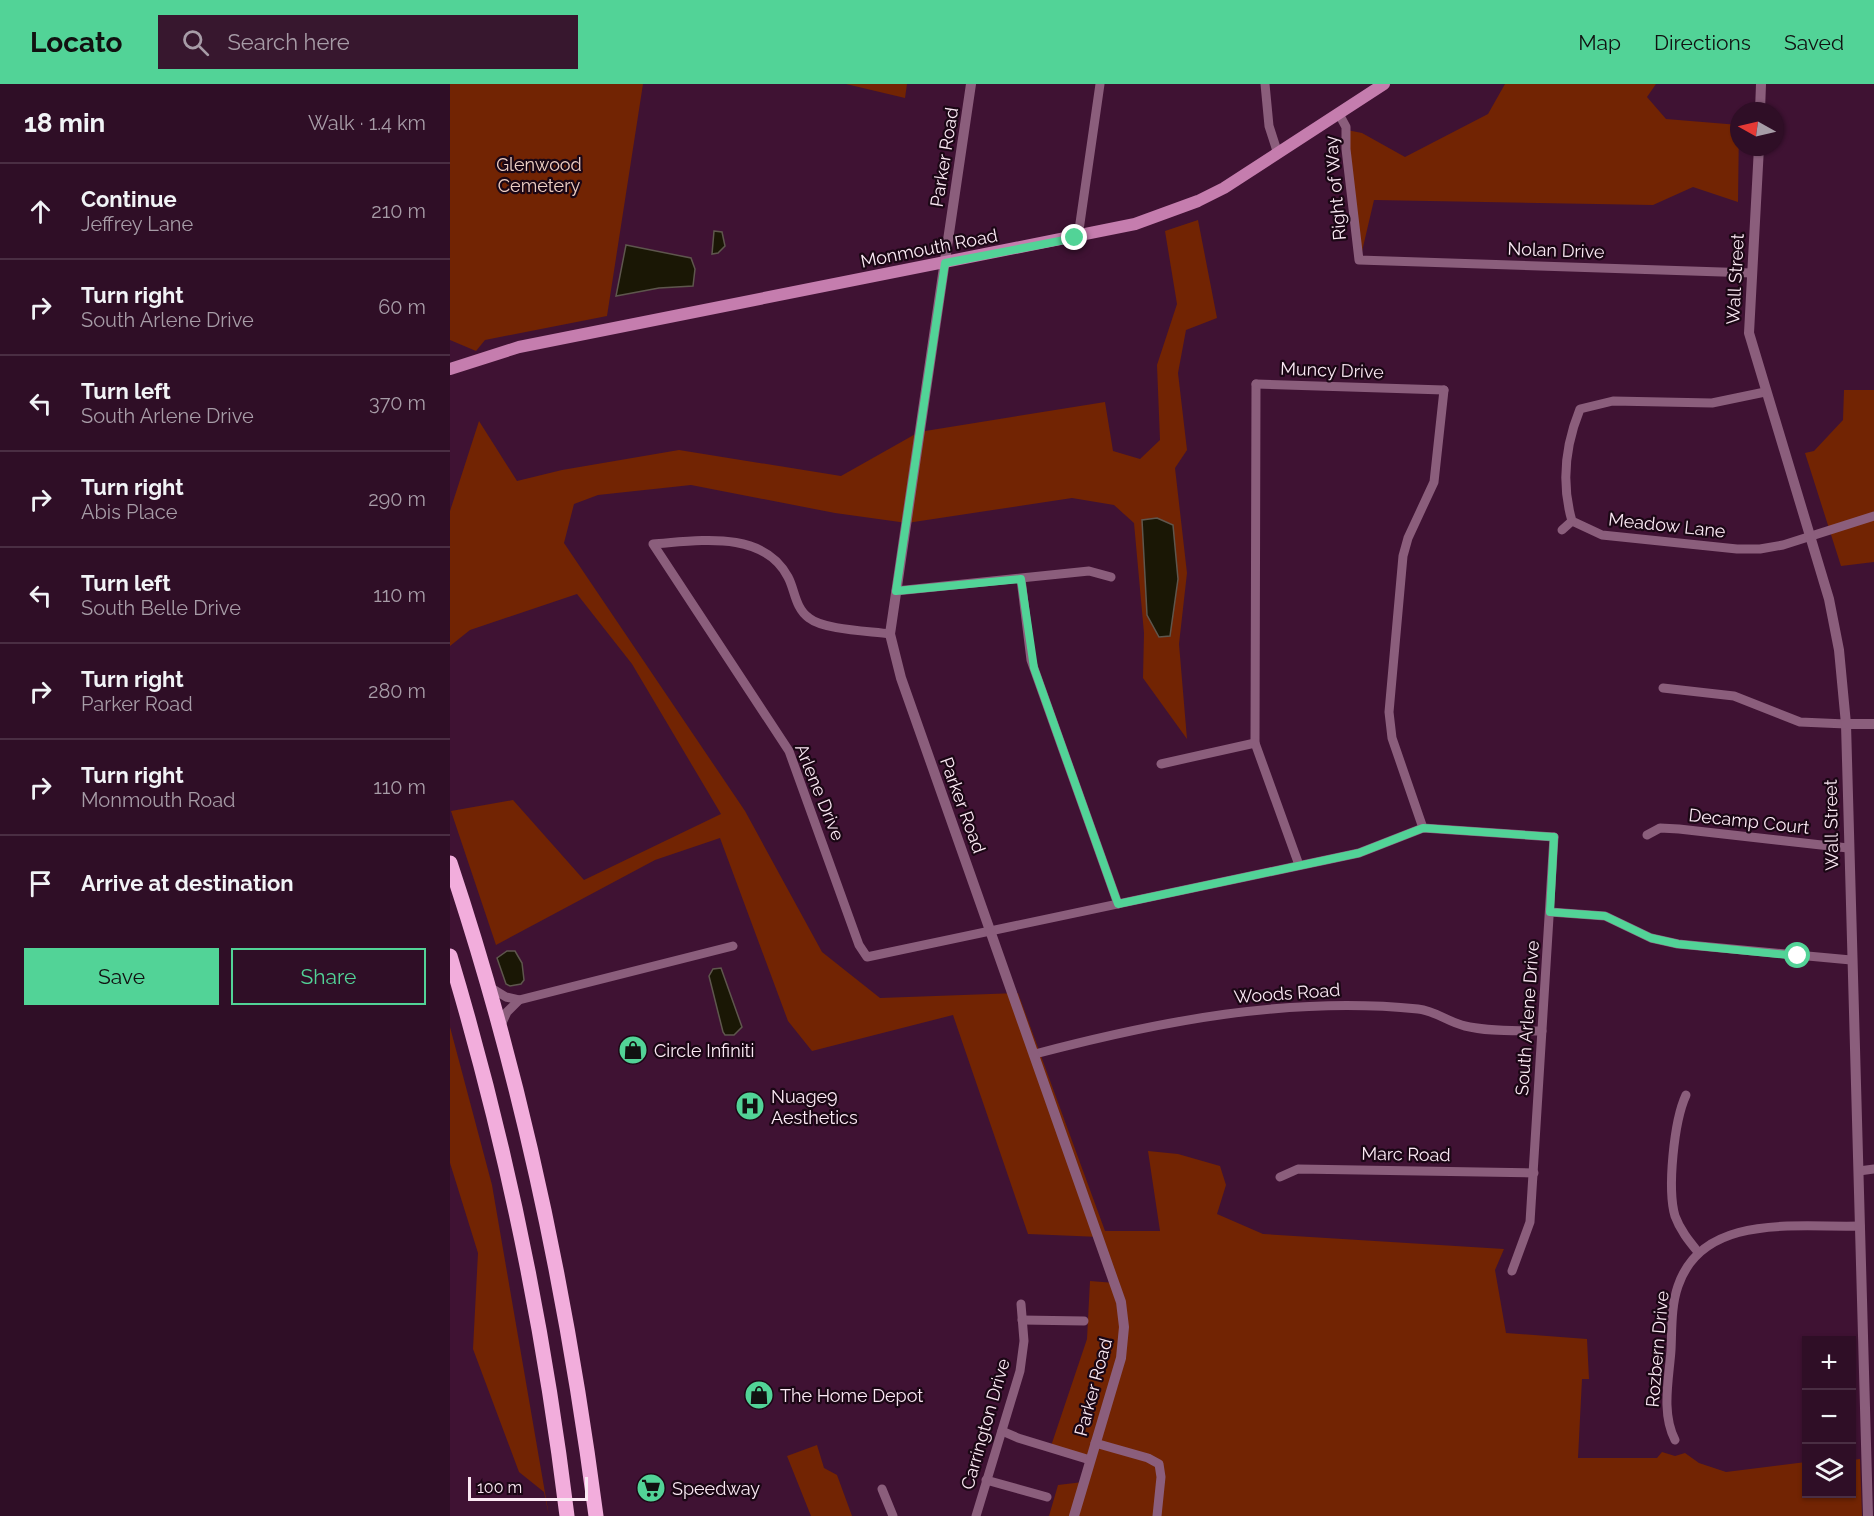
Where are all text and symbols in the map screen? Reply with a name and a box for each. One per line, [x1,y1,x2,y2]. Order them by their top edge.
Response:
search box [158,15,578,69]
text: Locato [30,26,122,59]
icon: search [179,26,212,59]
text: Search here [227,29,350,55]
text: Map [1578,30,1621,55]
text: Directions [1654,30,1751,55]
text: Saved [1784,30,1844,55]
north arrow [1730,102,1784,156]
street label: Parker Road [926,106,962,208]
text: 18 min [24,108,105,138]
text: Walk · 1.4 km [308,111,426,135]
street label: Right of Way [1320,135,1350,241]
park label: Glenwood Cemetery [496,154,582,196]
text: Continue [81,186,177,212]
icon: ahead [24,195,57,228]
text: 210 m [371,199,426,223]
text: Jeffrey Lane [81,212,193,236]
street label: Monmouth Road [859,224,999,272]
route end [1061,224,1087,250]
street label: Wall Street [1722,233,1748,325]
street label: Nolan Drive [1507,238,1605,262]
text: Turn right [81,282,184,308]
icon: right [24,291,57,324]
text: 60 m [378,295,426,319]
text: South Arlene Drive [81,308,254,332]
street label: Muncy Drive [1280,358,1385,382]
text: Turn left [81,378,171,404]
icon: left [24,387,57,420]
text: 370 m [369,391,426,415]
text: South Arlene Drive [81,404,254,428]
text: Turn right [81,474,184,500]
icon: right [24,483,57,516]
text: 290 m [368,487,426,511]
text: Abis Place [81,500,177,524]
street label: Meadow Lane [1607,508,1727,542]
text: Turn left [81,570,171,596]
icon: left [24,579,57,612]
text: 110 m [373,583,426,607]
text: South Belle Drive [81,596,241,620]
text: Turn right [81,666,184,692]
icon: right [24,675,57,708]
text: 280 m [368,679,426,703]
text: Parker Road [81,692,193,716]
street label: Arlene Drive [791,741,849,844]
street label: Parker Road [936,754,990,856]
text: Turn right [81,762,184,788]
icon: right [24,771,57,804]
text: 110 m [373,775,426,799]
street label: Wall Street [1820,779,1842,871]
text: Monmouth Road [81,788,236,812]
street label: Decamp Court [1688,804,1810,838]
icon: arrive [24,867,57,900]
text: Arrive at destination [81,870,294,896]
street label: South Arlene Drive [1511,939,1543,1096]
route start [1784,942,1810,968]
button: Save [24,948,219,1005]
button: Share [231,948,426,1005]
street label: Woods Road [1233,979,1341,1007]
shop icon: Circle Infiniti [617,1034,649,1066]
place label: Circle Infiniti [654,1040,755,1061]
place label: Nuage9 Aesthetics [771,1086,858,1128]
hospital icon: Nuage9 Aesthetics [734,1090,766,1122]
street label: Marc Road [1361,1143,1451,1165]
street label: Rozbern Drive [1641,1289,1673,1408]
street label: Parker Road [1070,1336,1116,1438]
map controls [1802,1336,1856,1498]
button: + [1802,1336,1856,1390]
street label: Carrington Drive [956,1356,1014,1492]
shop icon: The Home Depot [743,1379,775,1411]
place label: The Home Depot [780,1385,923,1406]
button: − [1802,1390,1856,1444]
button: layers [1802,1444,1856,1498]
supermarket icon: Speedway [635,1472,667,1504]
scale bar [468,1474,588,1502]
text: 100 m [477,1478,522,1497]
place label: Speedway [672,1478,760,1499]

